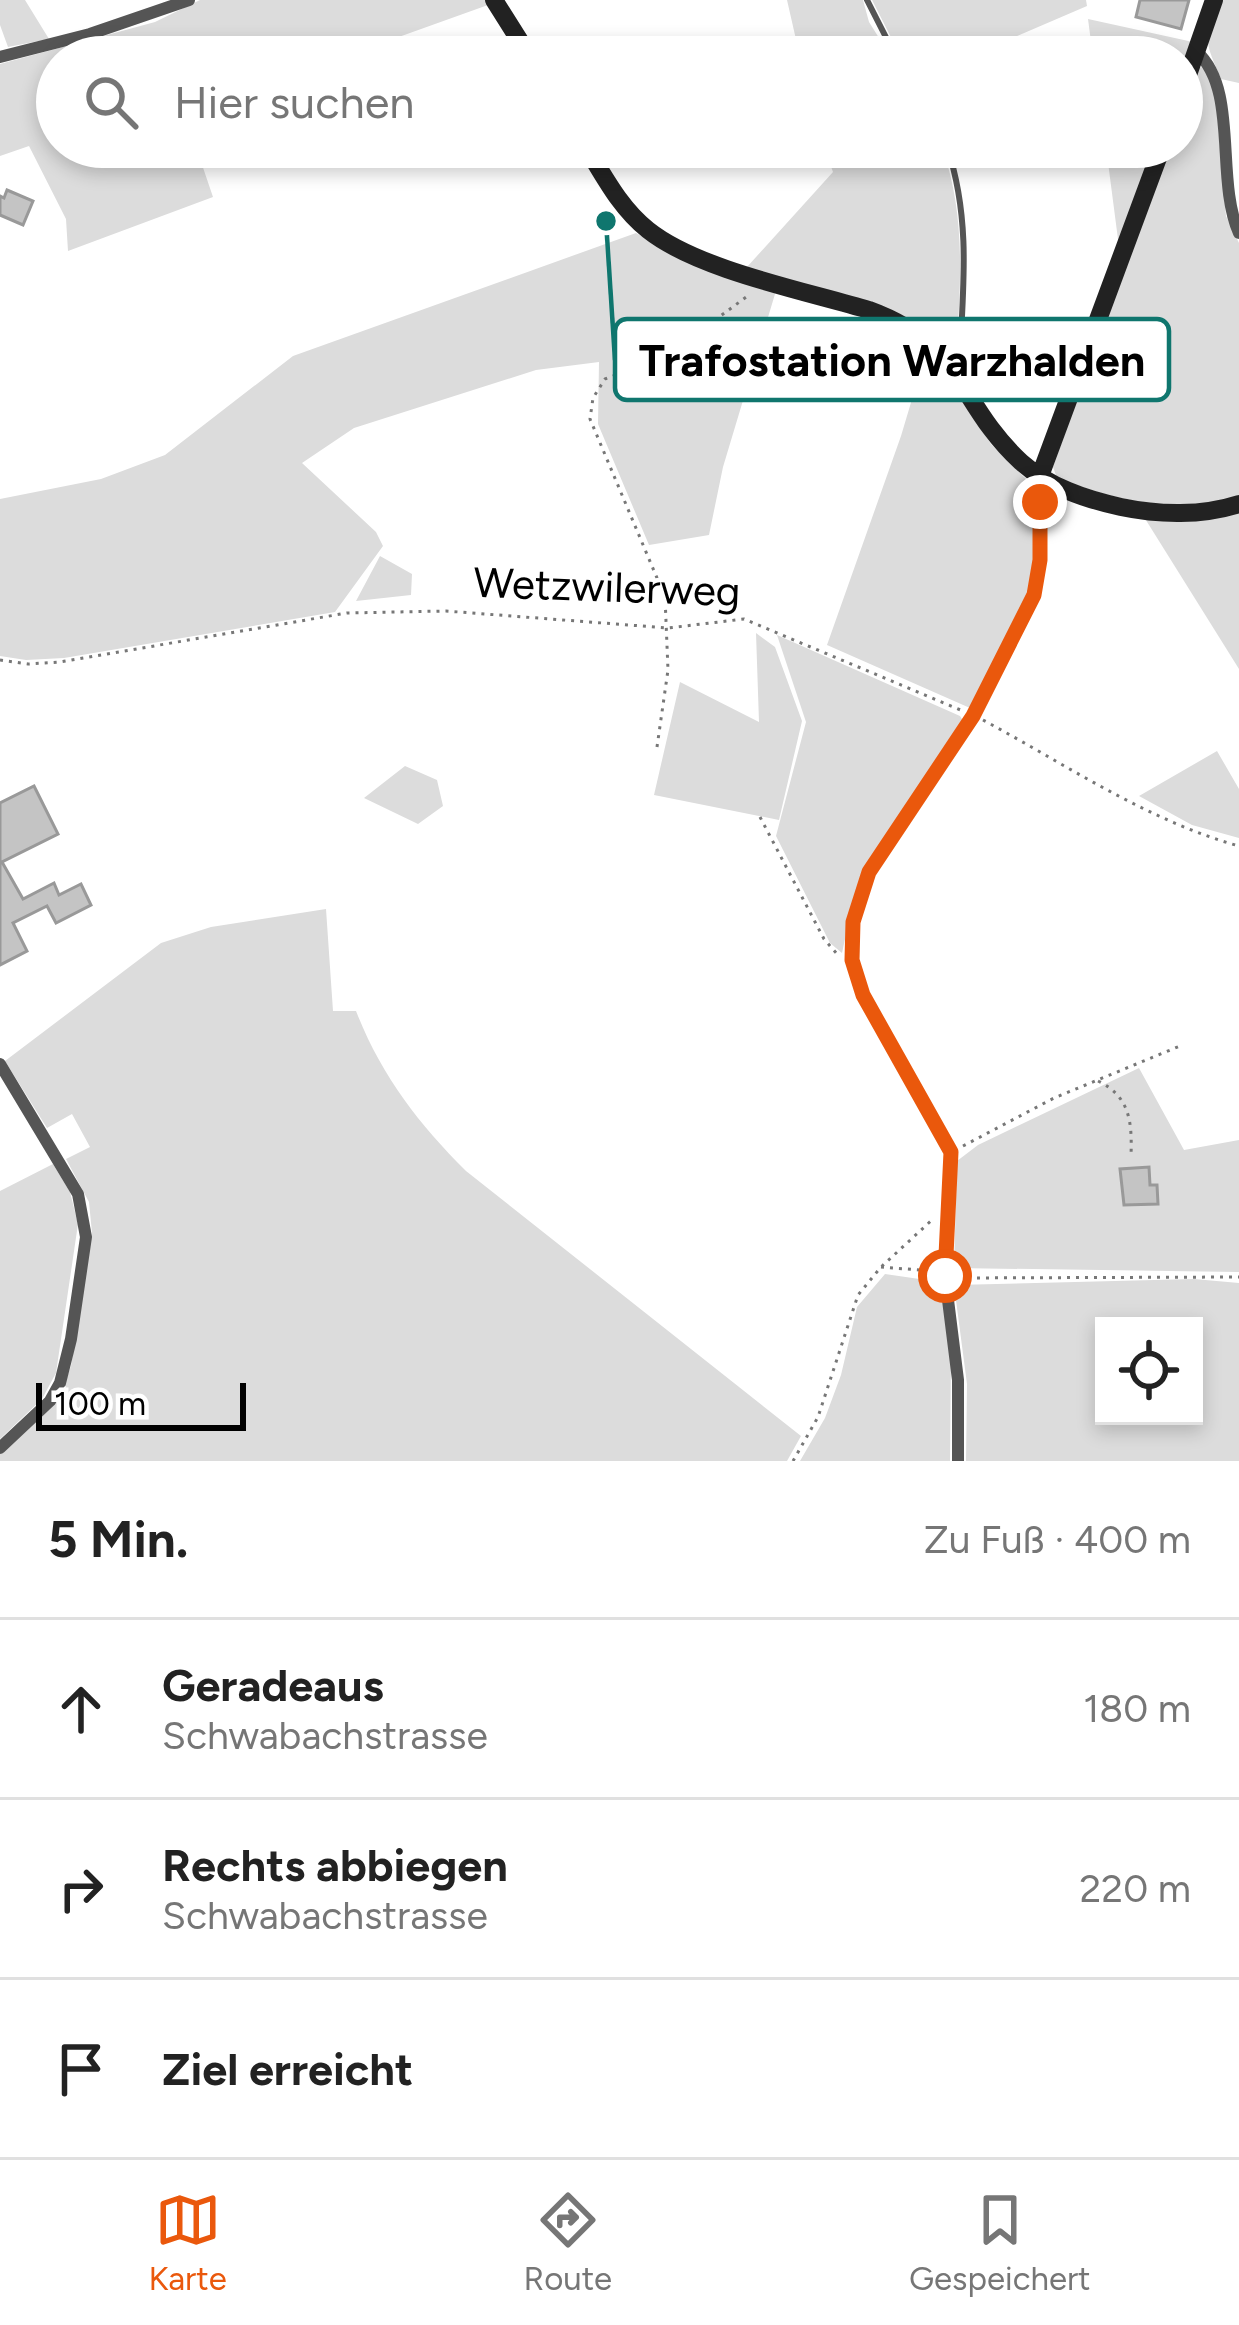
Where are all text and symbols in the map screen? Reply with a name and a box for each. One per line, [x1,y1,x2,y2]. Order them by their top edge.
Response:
search box [36,36,1203,168]
icon: search [78,69,144,135]
text: Hier suchen [174,75,414,129]
callout: Trafostation Warzhalden [615,319,1169,400]
text: Trafostation Warzhalden [639,333,1145,387]
route end [1013,475,1067,529]
street label: Wetzwilerweg [473,557,741,617]
route start [918,1249,972,1303]
map controls [1095,1317,1203,1425]
button: locate [1095,1317,1203,1425]
scale bar [36,1377,246,1430]
text: 100 m [54,1384,146,1423]
text: 5 Min. [48,1509,188,1570]
text: Zu Fuß · 400 m [924,1516,1191,1563]
text: Geradeaus [162,1658,384,1712]
icon: ahead [48,1676,114,1742]
text: 180 m [1083,1685,1191,1732]
text: Schwabachstrasse [162,1712,488,1759]
text: Rechts abbiegen [162,1838,508,1892]
icon: right [48,1856,114,1922]
text: 220 m [1080,1865,1191,1912]
text: Schwabachstrasse [162,1892,488,1939]
icon: arrive [48,2036,114,2102]
text: Ziel erreicht [162,2042,413,2096]
tab: Karte [148,2187,227,2298]
tab: Route [524,2187,612,2298]
tab: Gespeichert [909,2187,1091,2298]

